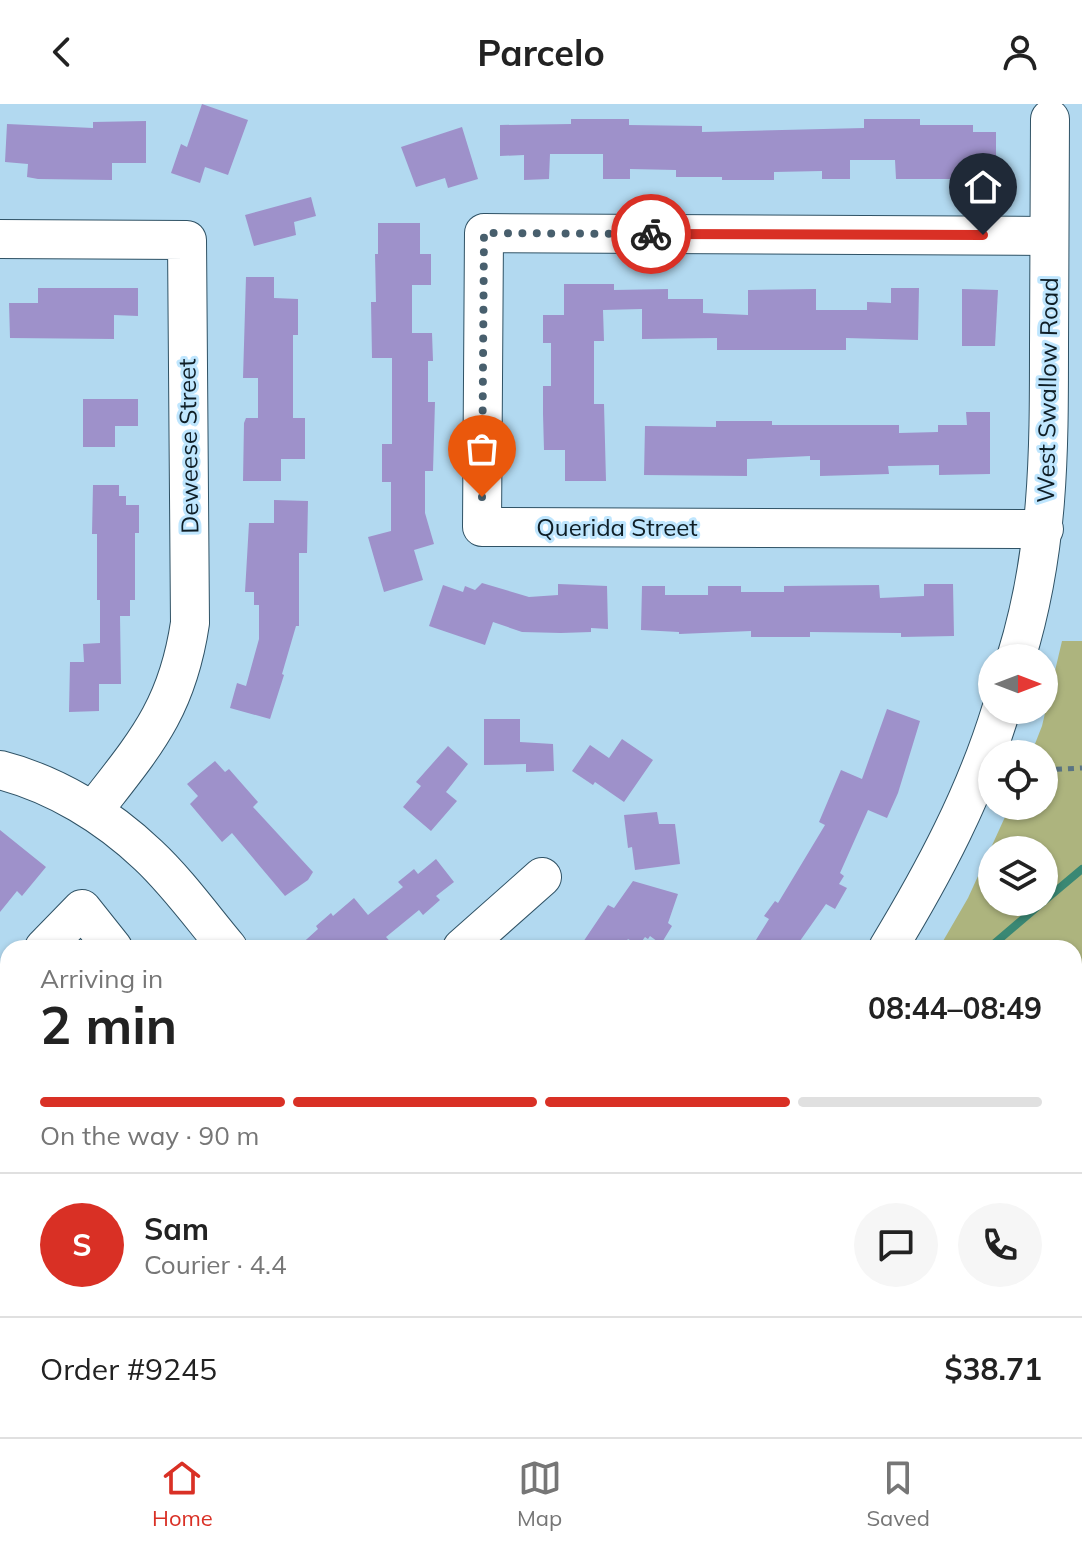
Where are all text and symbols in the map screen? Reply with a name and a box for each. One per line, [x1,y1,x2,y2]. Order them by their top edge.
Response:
icon: back [40,30,84,74]
text: Parcelo [477,30,605,75]
icon: person [998,30,1042,74]
pin [949,153,1017,235]
icon: home [961,165,1005,209]
courier [611,194,691,274]
icon: bike [629,212,673,256]
street label: West Swallow Road [1030,277,1064,503]
street label: Deweese Street [171,358,205,534]
pin [448,415,516,497]
icon: bag [460,427,504,471]
street label: Querida Street [536,512,698,542]
north arrow [978,644,1058,724]
map controls [978,644,1058,916]
button: locate [978,740,1058,820]
button: layers [978,836,1058,916]
text: Arriving in [40,962,163,995]
text: 08:44–08:49 [868,989,1042,1027]
text: 2 min [40,992,177,1057]
text: On the way · 90 m [40,1119,259,1152]
button: chat [854,1203,938,1287]
button: phone [958,1203,1042,1287]
text: Sam [144,1210,209,1248]
text: S [72,1226,92,1264]
text: Courier · 4.4 [144,1248,287,1281]
text: Order #9245 [40,1350,217,1388]
text: $38.71 [945,1350,1042,1388]
tab: Home [152,1456,213,1532]
tab: Map [517,1456,562,1532]
tab: Saved [866,1456,930,1532]

